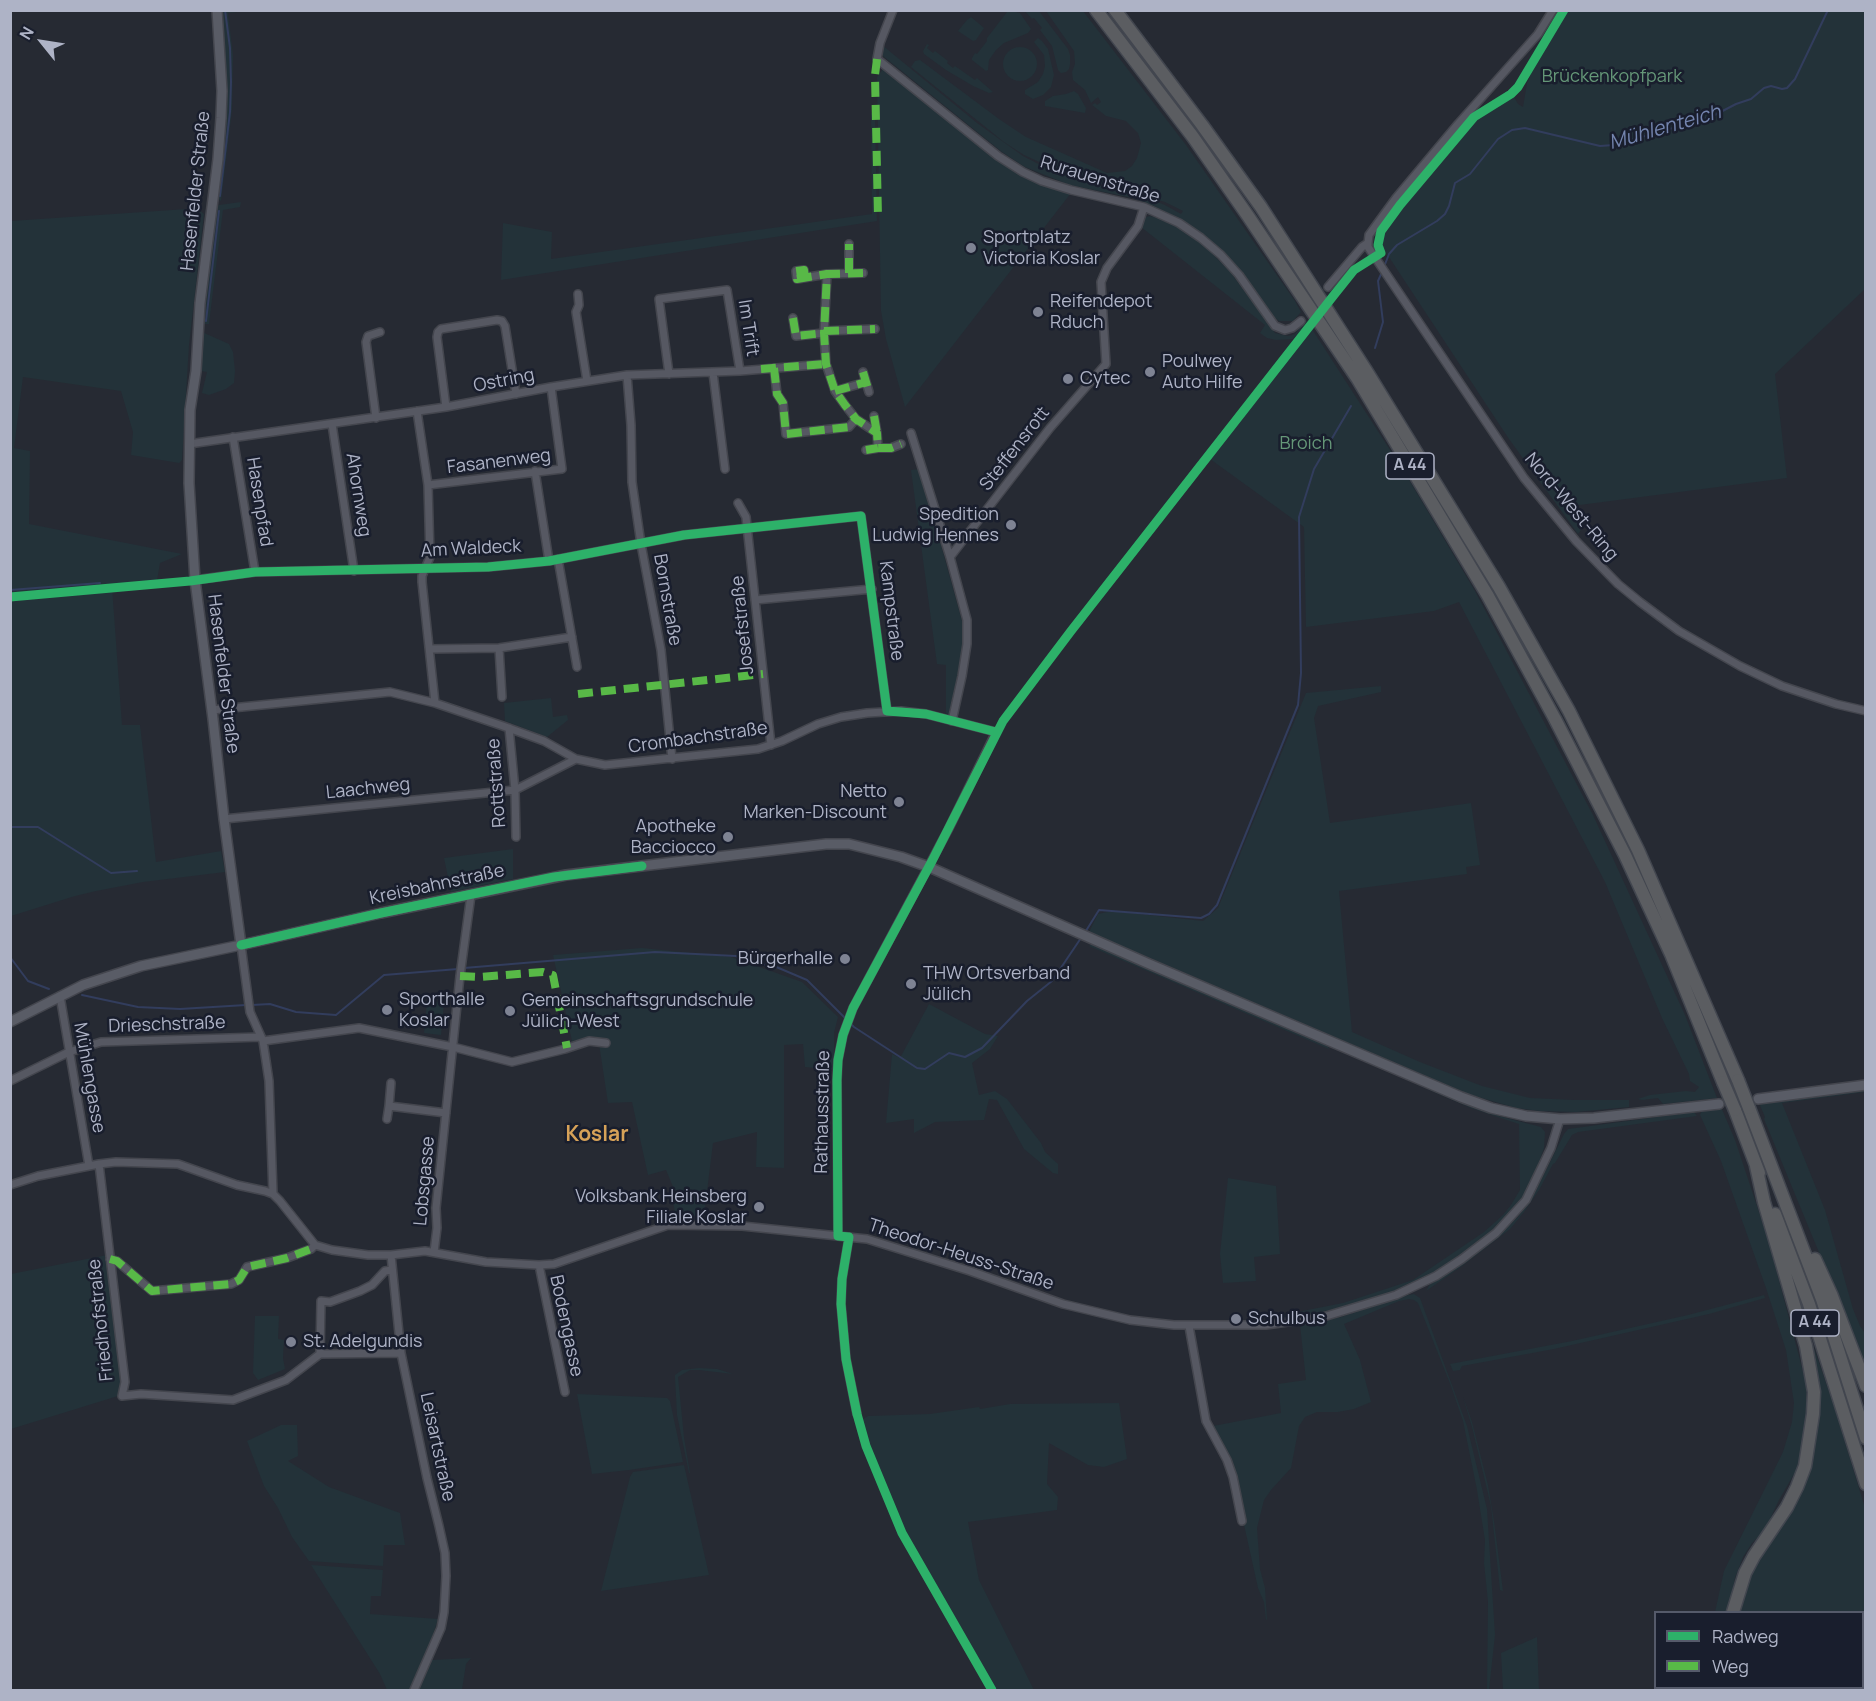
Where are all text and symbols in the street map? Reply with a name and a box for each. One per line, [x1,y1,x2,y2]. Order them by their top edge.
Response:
north arrow [12,12,72,72]
text: N [14,23,39,43]
park label: Brückenkopfpark [1542,66,1682,88]
water label: Mühlenteich [1606,101,1724,155]
street label: Hasenfelder Straße [177,110,215,272]
street label: Rurauenstraße [1038,152,1162,208]
place label: Sportplatz Victoria Koslar [983,227,1100,270]
marker: Sportplatz Victoria Koslar [964,241,978,255]
place label: Reifendepot Rduch [1050,291,1152,334]
street label: Im Trift [733,298,763,358]
marker: Reifendepot Rduch [1031,305,1045,319]
place label: Poulwey Auto Hilfe [1162,351,1242,394]
street label: Ostring [472,365,536,397]
marker: Poulwey Auto Hilfe [1143,365,1157,379]
place label: Cytec [1080,368,1130,390]
marker: Cytec [1061,372,1075,386]
street label: Steffensrott [975,403,1055,495]
park label: Broich [1280,433,1332,455]
street label: Fasanenweg [446,445,552,479]
street label: Nord-West-Ring [1520,449,1622,565]
street label: Ahornweg [341,452,375,538]
road number: A 44 [1386,453,1434,479]
street label: Hasenpfad [241,456,277,548]
place label: Spedition Ludwig Hennes [872,504,999,546]
marker: Spedition Ludwig Hennes [1004,518,1018,532]
street label: Am Waldeck [420,536,522,562]
street label: Bornstraße [648,552,686,648]
street label: Kampstraße [874,560,908,662]
street label: Josefstraße [727,574,759,676]
street label: Hasenfelder Straße [203,593,243,755]
street label: Crombachstraße [627,718,769,758]
street label: Rottstraße [483,738,511,828]
street label: Laachweg [325,774,411,804]
place label: Netto Marken-Discount [743,781,887,824]
marker: Netto Marken-Discount [892,795,906,809]
place label: Apotheke Bacciocco [631,816,716,858]
marker: Apotheke Bacciocco [721,830,735,844]
street label: Kreisbahnstraße [368,860,506,910]
place label: Bürgerhalle [738,948,833,970]
marker: Bürgerhalle [838,952,852,966]
place label: THW Ortsverband Jülich [923,963,1070,1006]
marker: THW Ortsverband Jülich [904,977,918,991]
place label: Sporthalle Koslar [399,989,485,1032]
place label: Gemeinschaftsgrundschule Jülich-West [522,990,753,1032]
marker: Sporthalle Koslar [380,1003,394,1017]
marker: Gemeinschaftsgrundschule Jülich-West [503,1004,517,1018]
street label: Drieschstraße [108,1012,226,1038]
street label: Mühlengasse [69,1021,109,1135]
street label: Rathausstraße [811,1050,835,1174]
district label: Koslar [565,1122,629,1148]
street label: Lobsgasse [410,1135,440,1227]
place label: Volksbank Heinsberg Filiale Koslar [575,1186,747,1228]
marker: Volksbank Heinsberg Filiale Koslar [752,1200,766,1214]
street label: Theodor-Heuss-Straße [866,1215,1056,1295]
street label: Friedhofstraße [84,1258,118,1382]
street label: Bodengasse [545,1273,587,1379]
place label: Schulbus [1248,1308,1325,1330]
road number: A 44 [1791,1310,1839,1336]
marker: Schulbus [1229,1312,1243,1326]
place label: St. Adelgundis [303,1331,423,1353]
marker: St. Adelgundis [284,1335,298,1349]
street label: Leisartstraße [415,1390,459,1504]
legend [1654,1611,1864,1689]
text: Radweg [1712,1624,1779,1648]
text: Weg [1712,1654,1749,1678]

